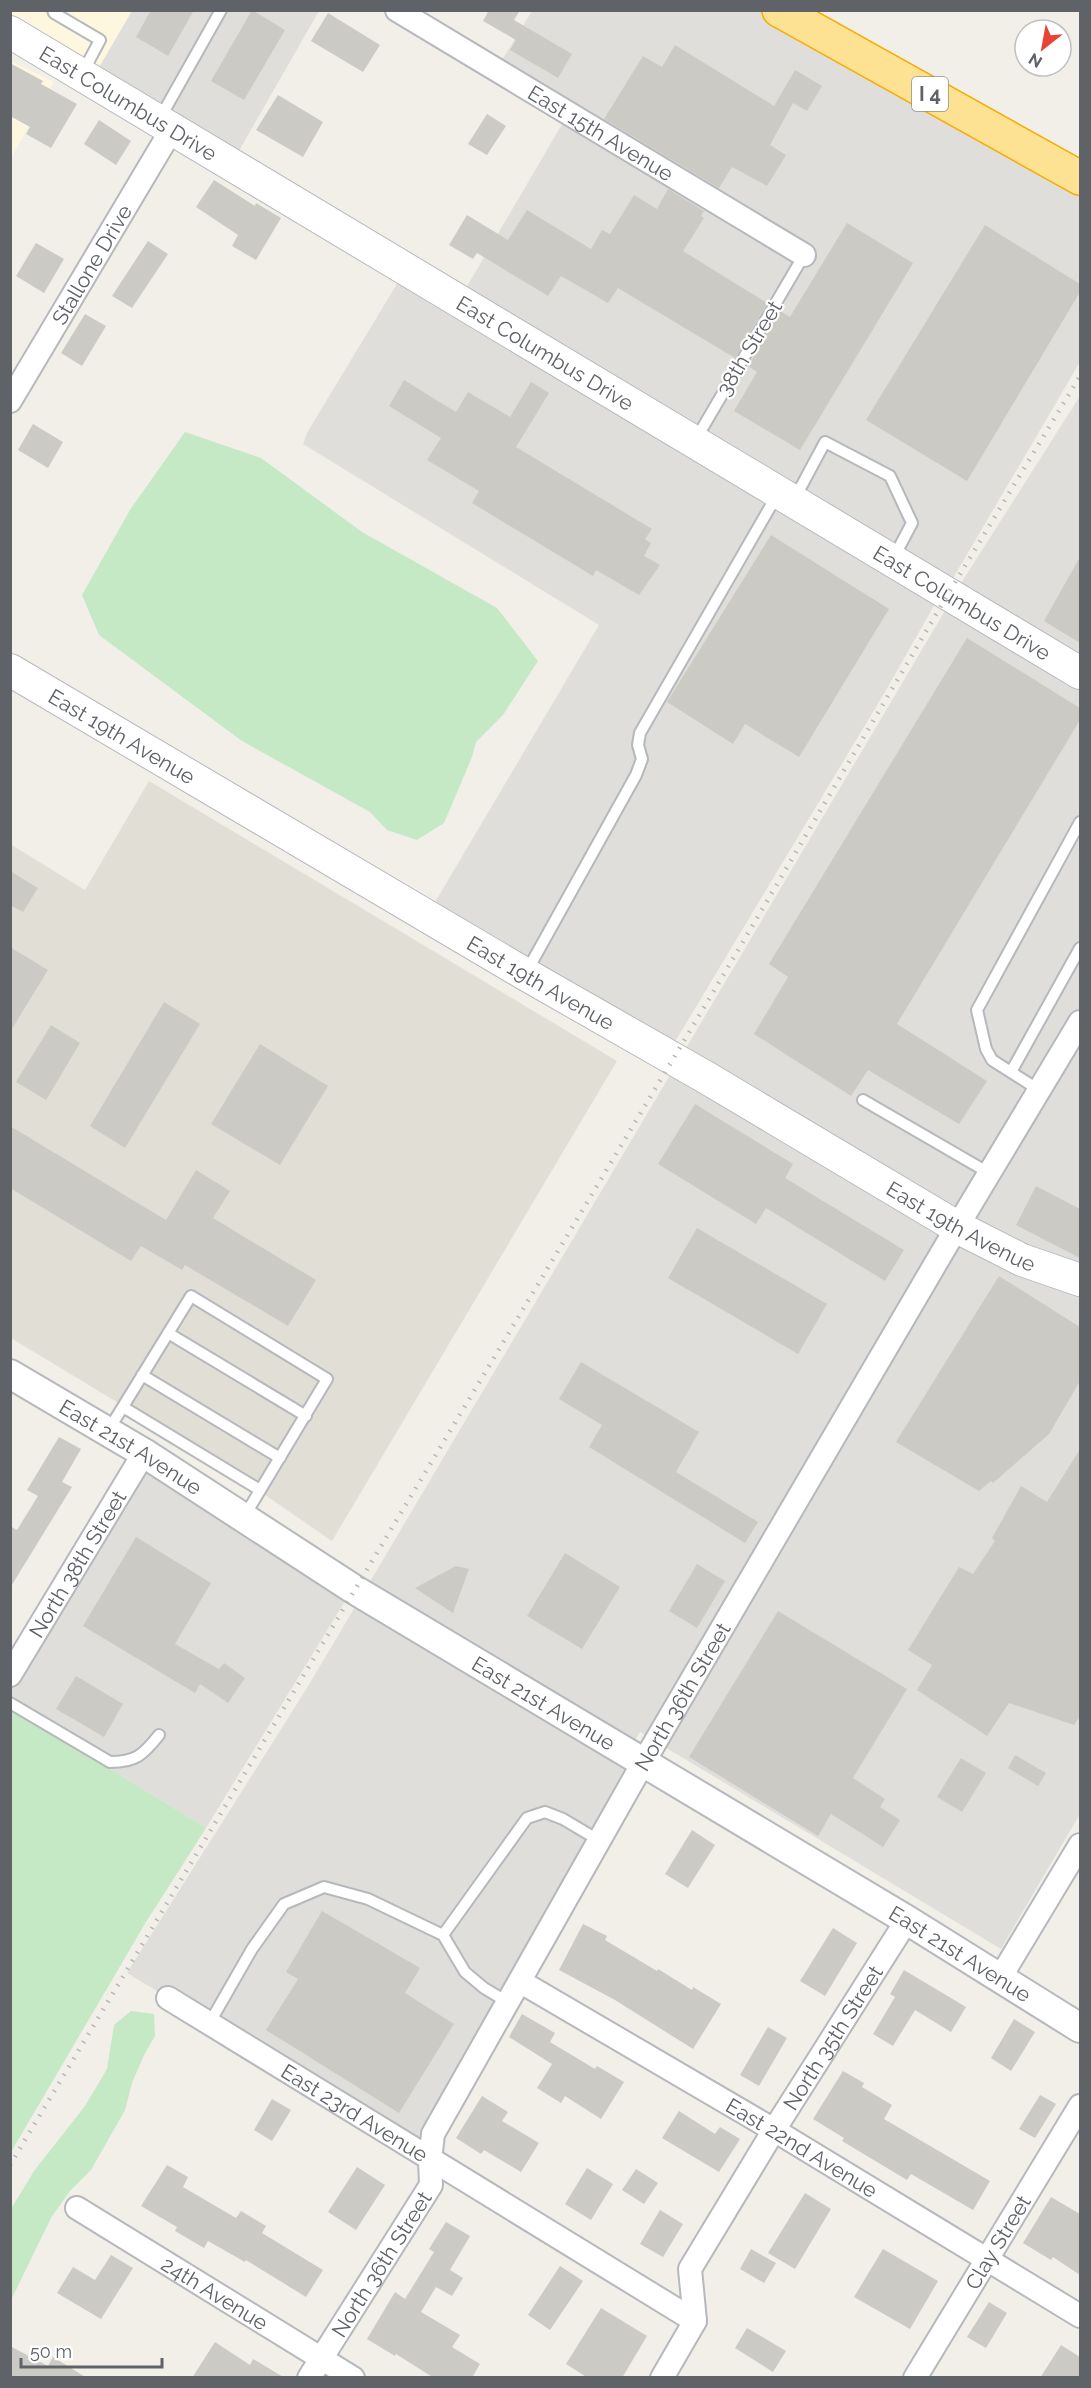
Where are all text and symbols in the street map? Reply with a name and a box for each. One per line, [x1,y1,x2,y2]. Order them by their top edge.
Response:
north arrow [1013,18,1073,78]
street label: East Columbus Drive [35,40,222,166]
text: N [1025,49,1046,72]
road number: I 4 [912,77,948,111]
street label: East 15th Avenue [524,79,678,186]
street label: Stallone Drive [46,200,137,329]
street label: East Columbus Drive [452,290,638,415]
street label: 38th Street [711,296,787,400]
street label: East Columbus Drive [869,540,1055,665]
street label: East 19th Avenue [44,683,200,789]
street label: East 19th Avenue [463,930,619,1035]
street label: East 19th Avenue [882,1176,1039,1276]
street label: East 21st Avenue [55,1394,207,1500]
street label: North 38th Street [23,1486,131,1642]
street label: North 36th Street [629,1618,735,1775]
street label: East 21st Avenue [468,1650,620,1755]
street label: East 21st Avenue [885,1900,1036,2007]
street label: North 35th Street [778,1961,888,2114]
street label: East 23rd Avenue [277,2058,433,2167]
street label: East 22nd Avenue [722,2092,882,2203]
street label: North 36th Street [326,2186,436,2341]
street label: Clay Street [959,2190,1036,2294]
street label: 24th Avenue [157,2251,273,2335]
scale bar [21,2331,162,2369]
text: 50 m [30,2341,72,2362]

